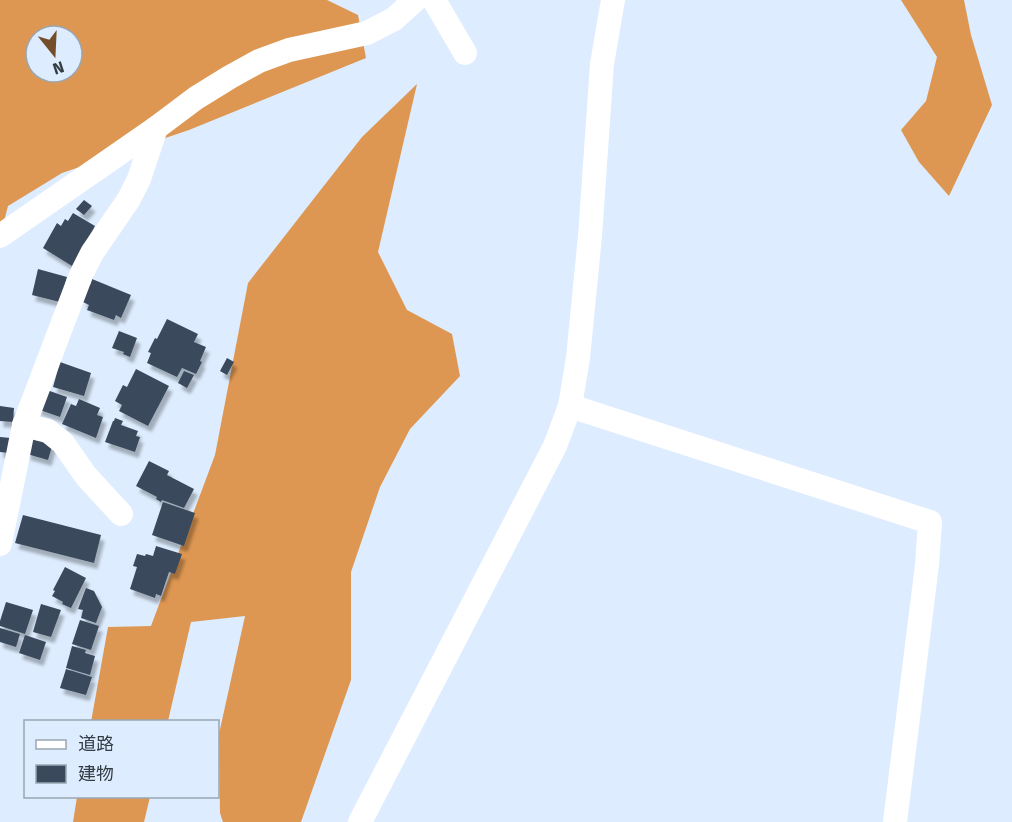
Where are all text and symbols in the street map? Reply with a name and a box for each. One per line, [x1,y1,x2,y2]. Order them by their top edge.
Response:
north arrow [24,24,84,84]
text: N [51,57,66,78]
legend [24,720,219,798]
text: 道路 [78,733,114,755]
text: 建物 [78,763,114,785]

